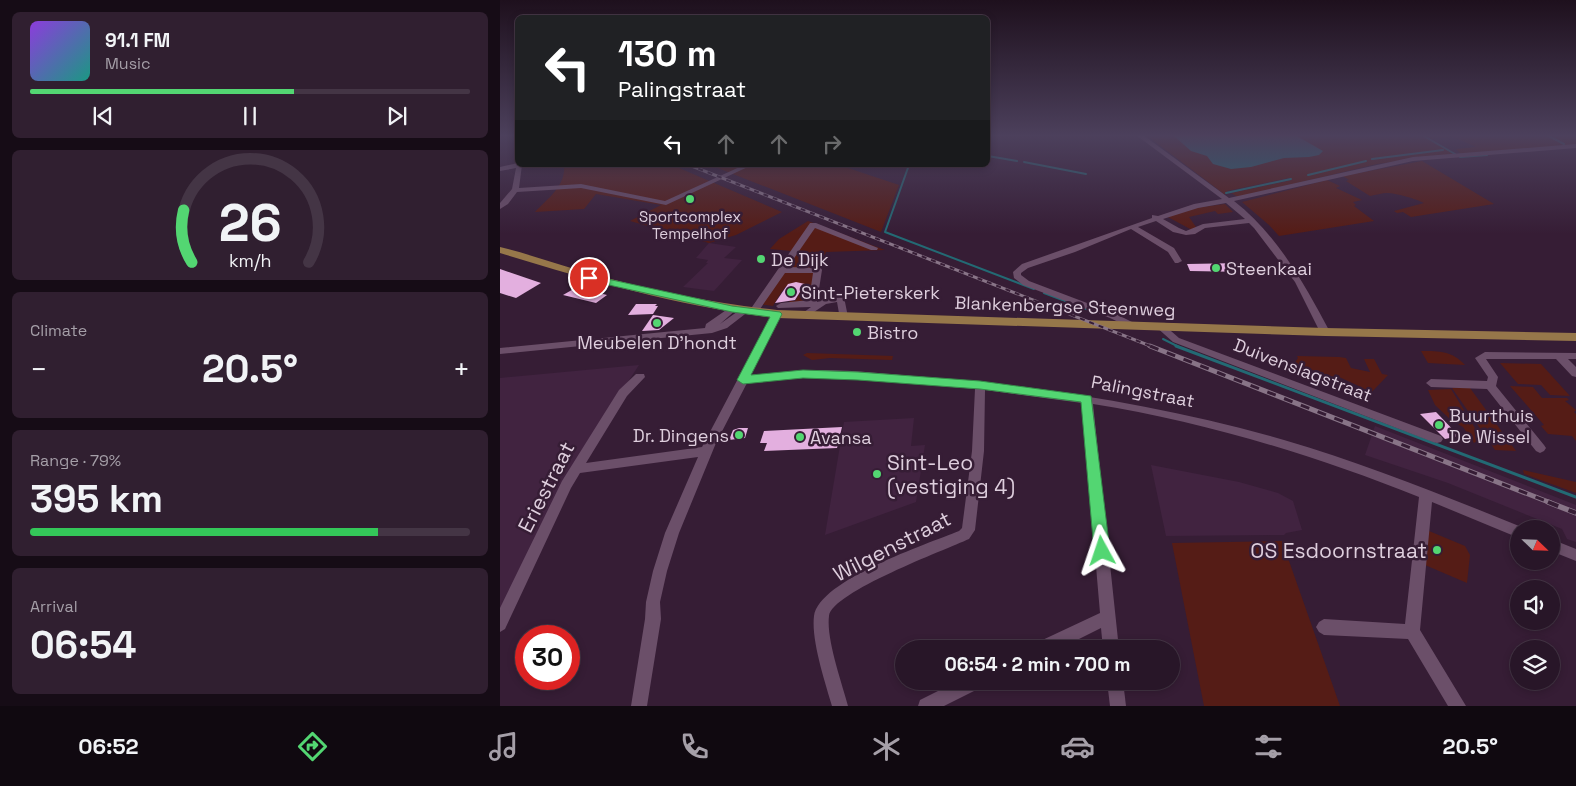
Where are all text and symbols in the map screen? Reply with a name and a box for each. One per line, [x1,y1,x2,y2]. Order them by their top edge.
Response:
text: 91.1 FM [105,28,170,53]
text: 130 m [618,32,717,76]
icon: left [535,35,600,100]
text: Music [105,53,151,74]
text: Palingstraat [618,75,746,103]
icon: previous [89,102,117,130]
icon: pause [236,102,264,130]
icon: next [383,102,411,130]
icon: left [659,130,687,158]
icon: ahead [712,130,740,158]
icon: ahead [765,130,793,158]
icon: right [818,130,846,158]
text: 26 [218,190,282,256]
marker: Sportcomplex Tempelhof [684,193,696,205]
place label: Sportcomplex Tempelhof [639,207,741,243]
place label: De Dijk [771,248,829,271]
text: km/h [229,249,271,272]
marker: De Dijk [755,253,767,265]
pin [568,257,610,299]
place label: Steenkaai [1226,257,1312,280]
marker: Steenkaai [1210,262,1222,274]
icon: arrive [575,264,603,292]
place label: Sint-Pieterskerk [801,281,940,304]
marker: Sint-Pieterskerk [785,286,797,298]
street label: Blankenbergse Steenweg [954,291,1176,321]
marker: Meubelen D'hondt [651,317,663,329]
text: Climate [30,320,87,341]
place label: Bistro [867,321,918,344]
marker: Bistro [851,326,863,338]
place label: Meubelen D'hondt [577,331,737,354]
street label: Duivenslagstraat [1231,333,1375,407]
text: 20.5° [202,345,298,393]
text: − [30,351,47,387]
text: + [453,351,470,387]
street label: Palingstraat [1089,370,1197,412]
place label: Buurthuis De Wissel [1449,404,1534,448]
marker: Buurthuis De Wissel [1433,419,1445,431]
place label: Dr. Dingens [633,424,729,447]
place label: Avansa [810,426,872,449]
marker: Dr. Dingens [733,429,745,441]
marker: Avansa [794,431,806,443]
street label: Eriestraat [512,437,580,537]
place label: Sint-Leo (vestiging 4) [887,449,1015,500]
text: Range · 79% [30,450,121,471]
marker: Sint-Leo (vestiging 4) [871,468,883,480]
text: 395 km [30,475,163,523]
street label: Wilgenstraat [829,505,955,587]
north arrow [1510,520,1560,570]
map controls [1510,520,1560,690]
position arrow [1075,524,1127,576]
place label: OS Esdoornstraat [1250,537,1427,564]
marker: OS Esdoornstraat [1431,544,1443,556]
button: sound [1510,580,1560,630]
text: Arrival [30,596,78,617]
text: 06:54 [30,621,136,669]
speed limit sign: 30 [515,625,580,690]
button: layers [1510,640,1560,690]
text: 06:54 · 2 min · 700 m [944,652,1131,677]
icon: directions [295,729,330,764]
icon: music [486,729,521,764]
icon: phone [677,729,712,764]
icon: climate [869,729,904,764]
icon: car [1060,729,1095,764]
icon: filters [1251,729,1286,764]
text: 06:52 [78,732,139,760]
text: 20.5° [1442,732,1498,760]

